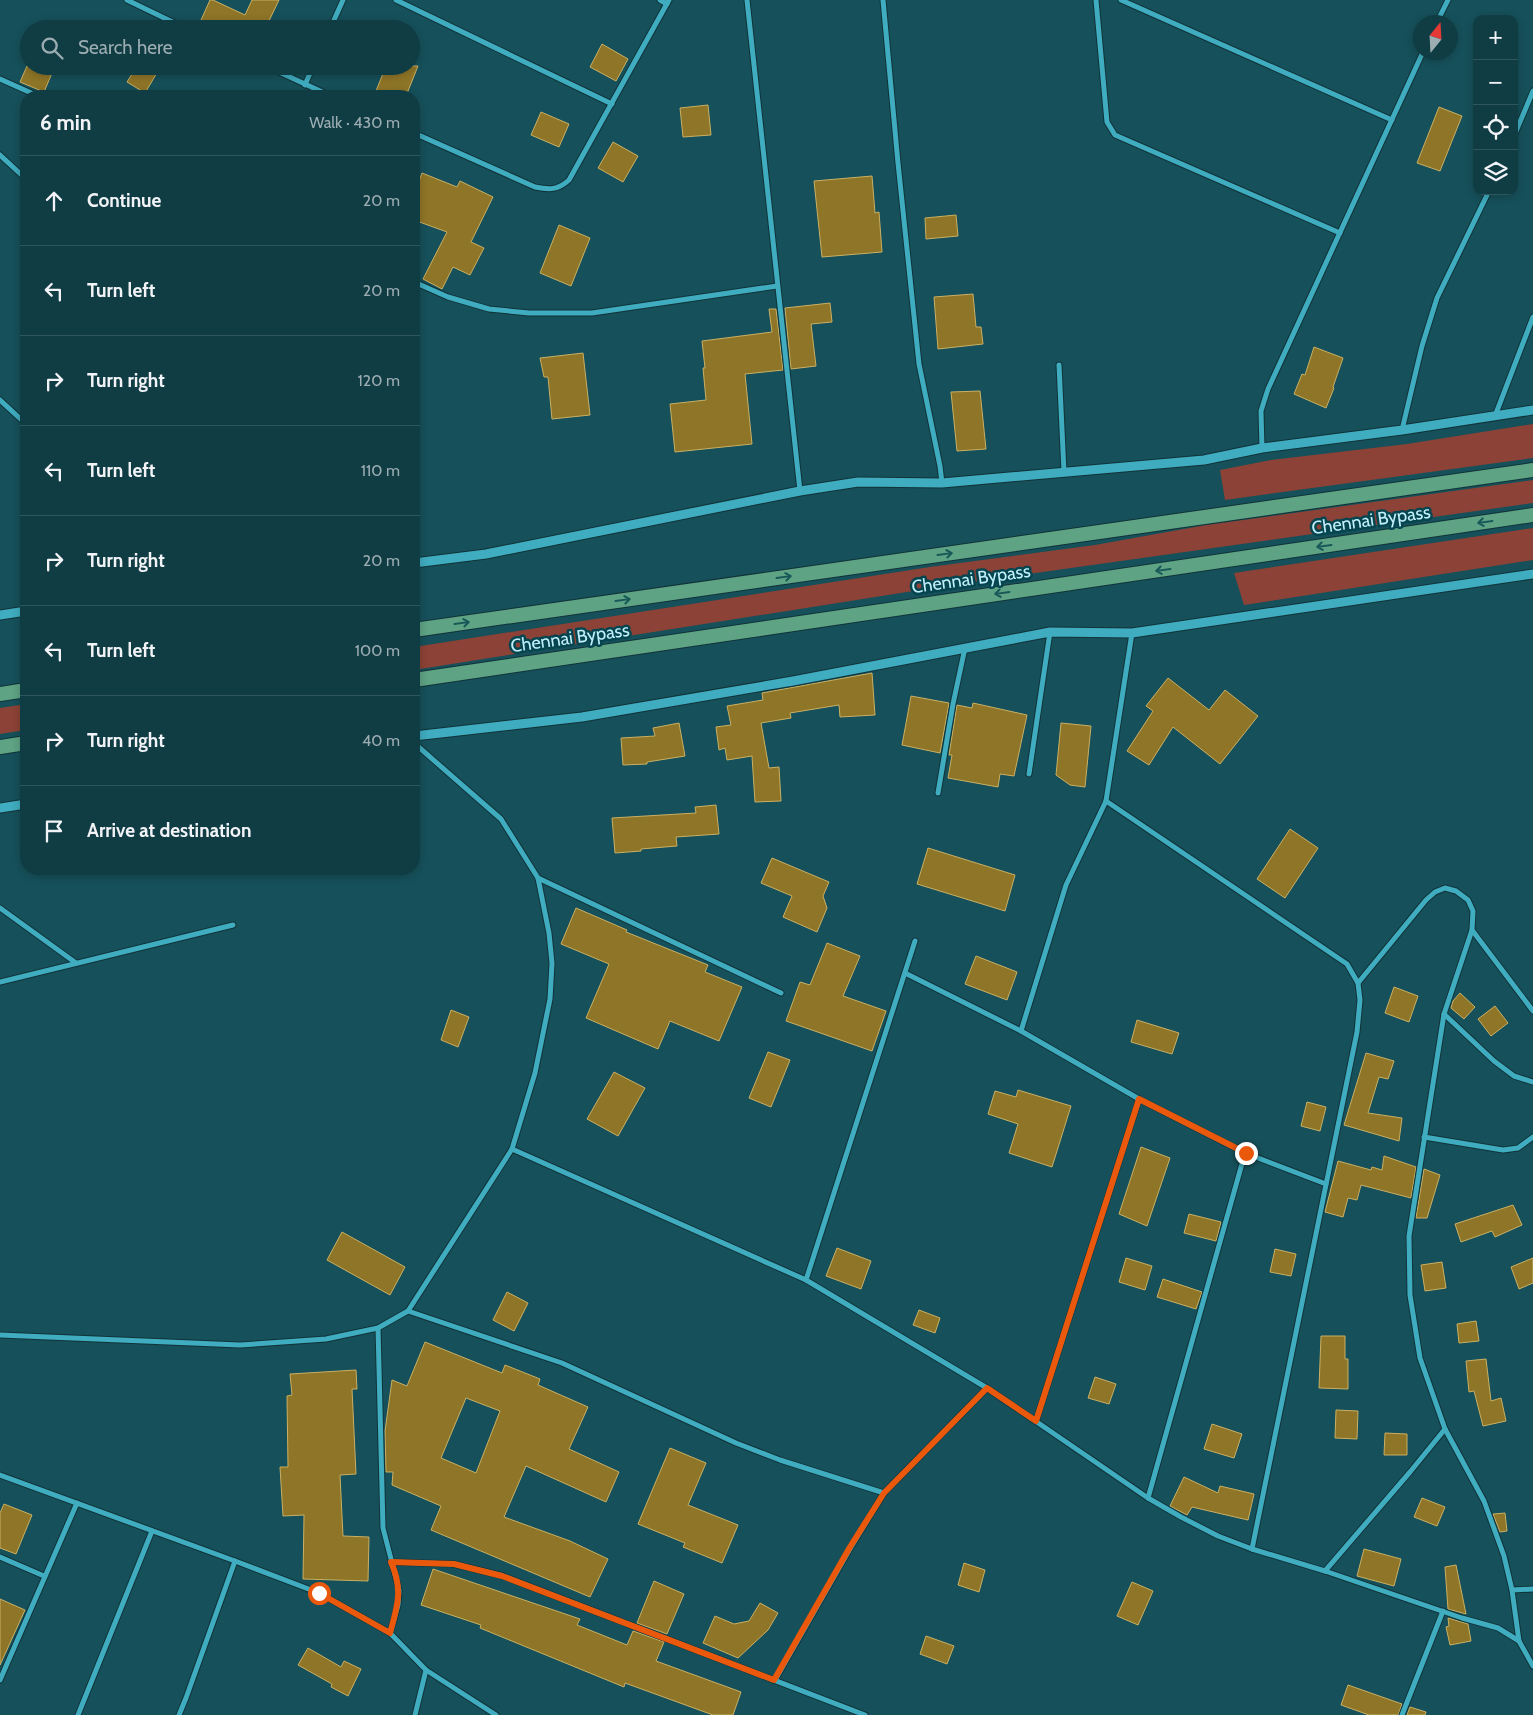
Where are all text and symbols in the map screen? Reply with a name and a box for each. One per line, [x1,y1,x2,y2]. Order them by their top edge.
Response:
north arrow [1413,15,1458,60]
map controls [1473,15,1518,195]
button: + [1473,15,1518,60]
search box [20,20,420,75]
icon: search [38,34,66,62]
text: Search here [78,36,172,59]
button: − [1473,60,1518,105]
button: locate [1473,105,1518,150]
text: 6 min [40,110,91,135]
text: Walk · 430 m [309,113,400,132]
button: layers [1473,150,1518,195]
icon: ahead [40,187,68,215]
text: Continue [87,189,161,212]
text: 20 m [363,191,400,210]
icon: left [40,277,68,305]
text: Turn left [87,279,155,302]
text: 20 m [363,281,400,300]
icon: right [40,367,68,395]
text: Turn right [87,369,165,392]
text: 120 m [358,371,400,390]
icon: left [40,457,68,485]
text: Turn left [87,459,155,482]
text: 110 m [361,461,400,480]
street label: Chennai Bypass [1310,501,1432,539]
one-way arrow [1477,518,1493,528]
one-way arrow [1316,541,1332,551]
icon: right [40,547,68,575]
text: Turn right [87,549,165,572]
one-way arrow [936,549,952,559]
text: 20 m [363,551,400,570]
street label: Chennai Bypass [910,560,1032,598]
one-way arrow [1156,565,1172,575]
one-way arrow [775,572,791,582]
one-way arrow [995,589,1011,599]
one-way arrow [615,595,631,605]
one-way arrow [454,618,470,628]
street label: Chennai Bypass [509,619,631,657]
icon: left [40,637,68,665]
text: Turn left [87,639,155,662]
text: 100 m [355,641,400,660]
icon: right [40,727,68,755]
text: Turn right [87,729,165,752]
text: 40 m [362,731,400,750]
icon: arrive [40,817,68,845]
text: Arrive at destination [87,819,251,842]
route end [1235,1142,1258,1165]
route start [308,1582,331,1605]

